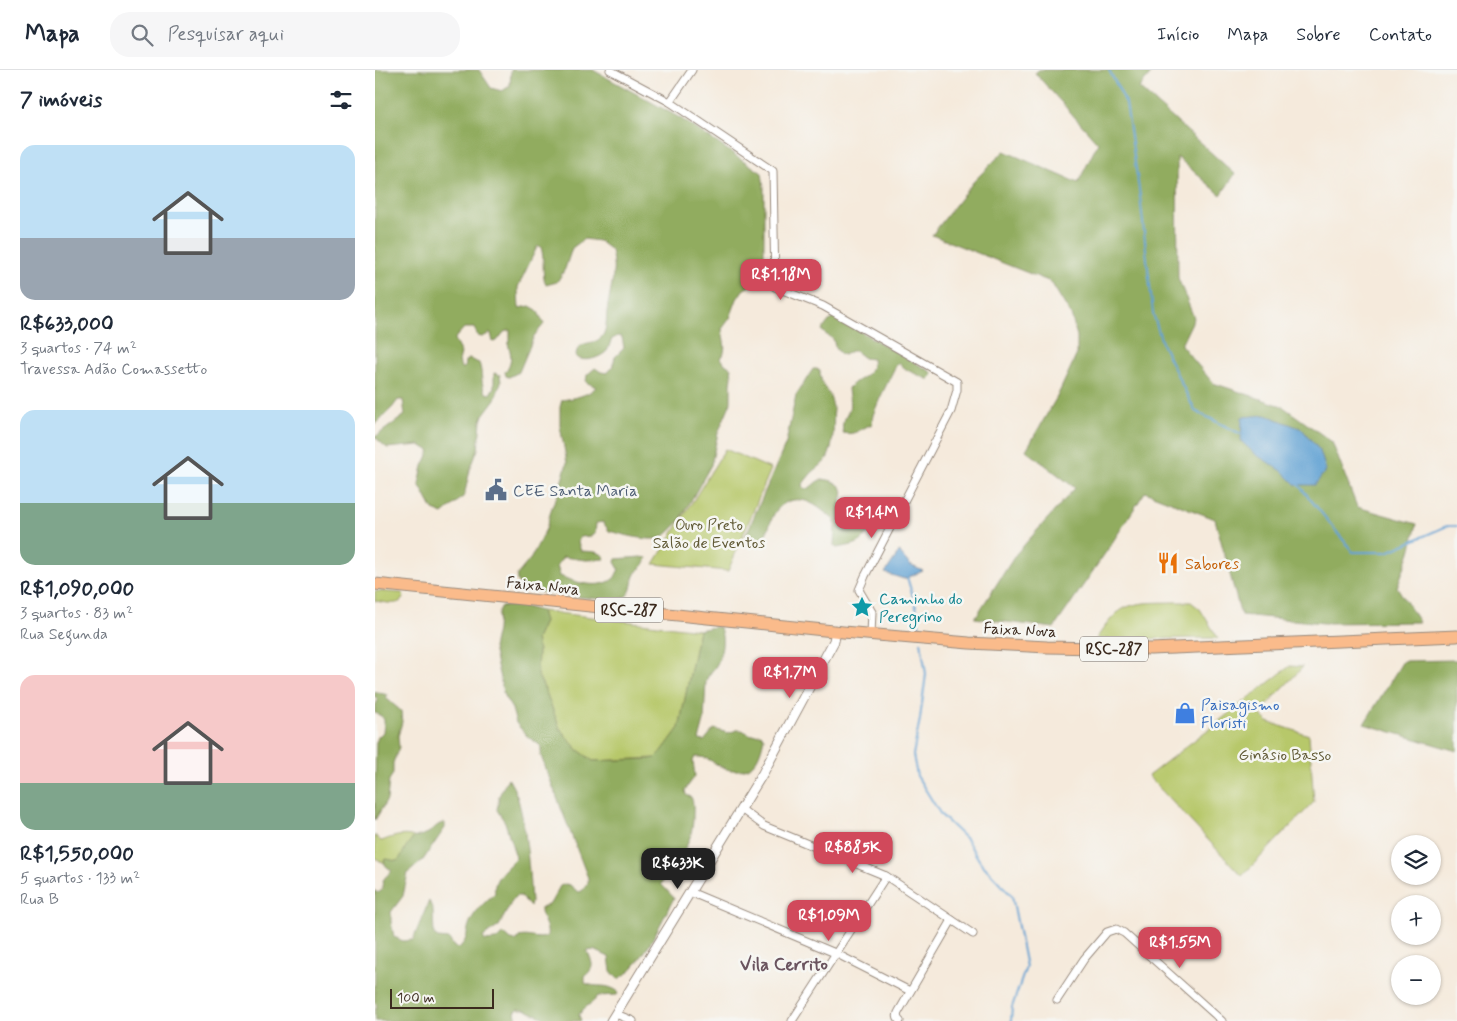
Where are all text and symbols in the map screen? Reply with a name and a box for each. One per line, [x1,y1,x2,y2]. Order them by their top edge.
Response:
search box [110,12,460,57]
text: Mapa [25,19,80,50]
icon: search [128,21,156,49]
text: Pesquisar aqui [168,22,284,47]
text: Início [1157,23,1199,47]
text: Mapa [1227,23,1268,47]
text: Sobre [1296,23,1341,47]
text: Contato [1369,23,1432,47]
text: 7 imóveis [20,86,102,114]
icon: filters [327,86,355,114]
icon: home [143,178,233,268]
pin: R$1.18M [735,258,827,301]
text: R$1.18M [751,264,811,285]
text: R$633,000 [20,310,114,338]
text: 3 quartos · 74 m² [20,338,137,359]
text: Travessa Adão Comassetto [20,359,207,380]
icon: home [143,443,233,533]
public building icon: CEE Santa Maria [483,477,509,503]
place label: CEE Santa Maria [513,481,637,502]
pin: R$1.4M [831,496,913,539]
text: R$1.4M [846,502,898,523]
park label: Ouro Preto Salão de Eventos [653,515,765,554]
restaurant icon: Sabores [1155,550,1181,576]
place label: Sabores [1185,554,1239,575]
street label: Faixa Nova [505,572,580,601]
text: R$1,090,000 [20,575,134,603]
place label: Caminho do Peregrino [879,589,963,629]
place icon: Caminho do Peregrino [849,594,875,620]
road number: RSC-287 [595,598,663,622]
text: 3 quartos · 83 m² [20,603,133,624]
street label: Faixa Nova [983,618,1057,643]
text: Rua Segunda [20,624,108,645]
road number: RSC-287 [1080,636,1148,662]
pin: R$1.7M [749,656,831,699]
text: R$1.7M [764,662,816,683]
place label: Paisagismo Floristi [1201,695,1279,734]
shop icon: Paisagismo Floristi [1172,700,1198,726]
icon: home [143,708,233,798]
park label: Ginásio Basso [1239,745,1332,766]
pin: R$885K [812,832,894,874]
map controls [1391,835,1441,1005]
button: layers [1391,835,1441,885]
text: R$885K [825,837,881,858]
text: R$1,550,000 [20,840,134,868]
pin: R$633K [637,848,719,890]
text: R$633K [652,853,704,874]
text: 5 quartos · 133 m² [20,868,140,889]
text: Rua B [20,889,59,910]
button: + [1391,895,1441,945]
pin: R$1.09M [783,900,875,942]
text: R$1.09M [798,905,860,926]
pin: R$1.55M [1134,926,1226,969]
text: R$1.55M [1149,932,1211,953]
district label: Vila Cerrito [740,953,828,977]
button: − [1391,955,1441,1005]
scale bar [390,986,494,1009]
text: 100 m [397,989,435,1007]

